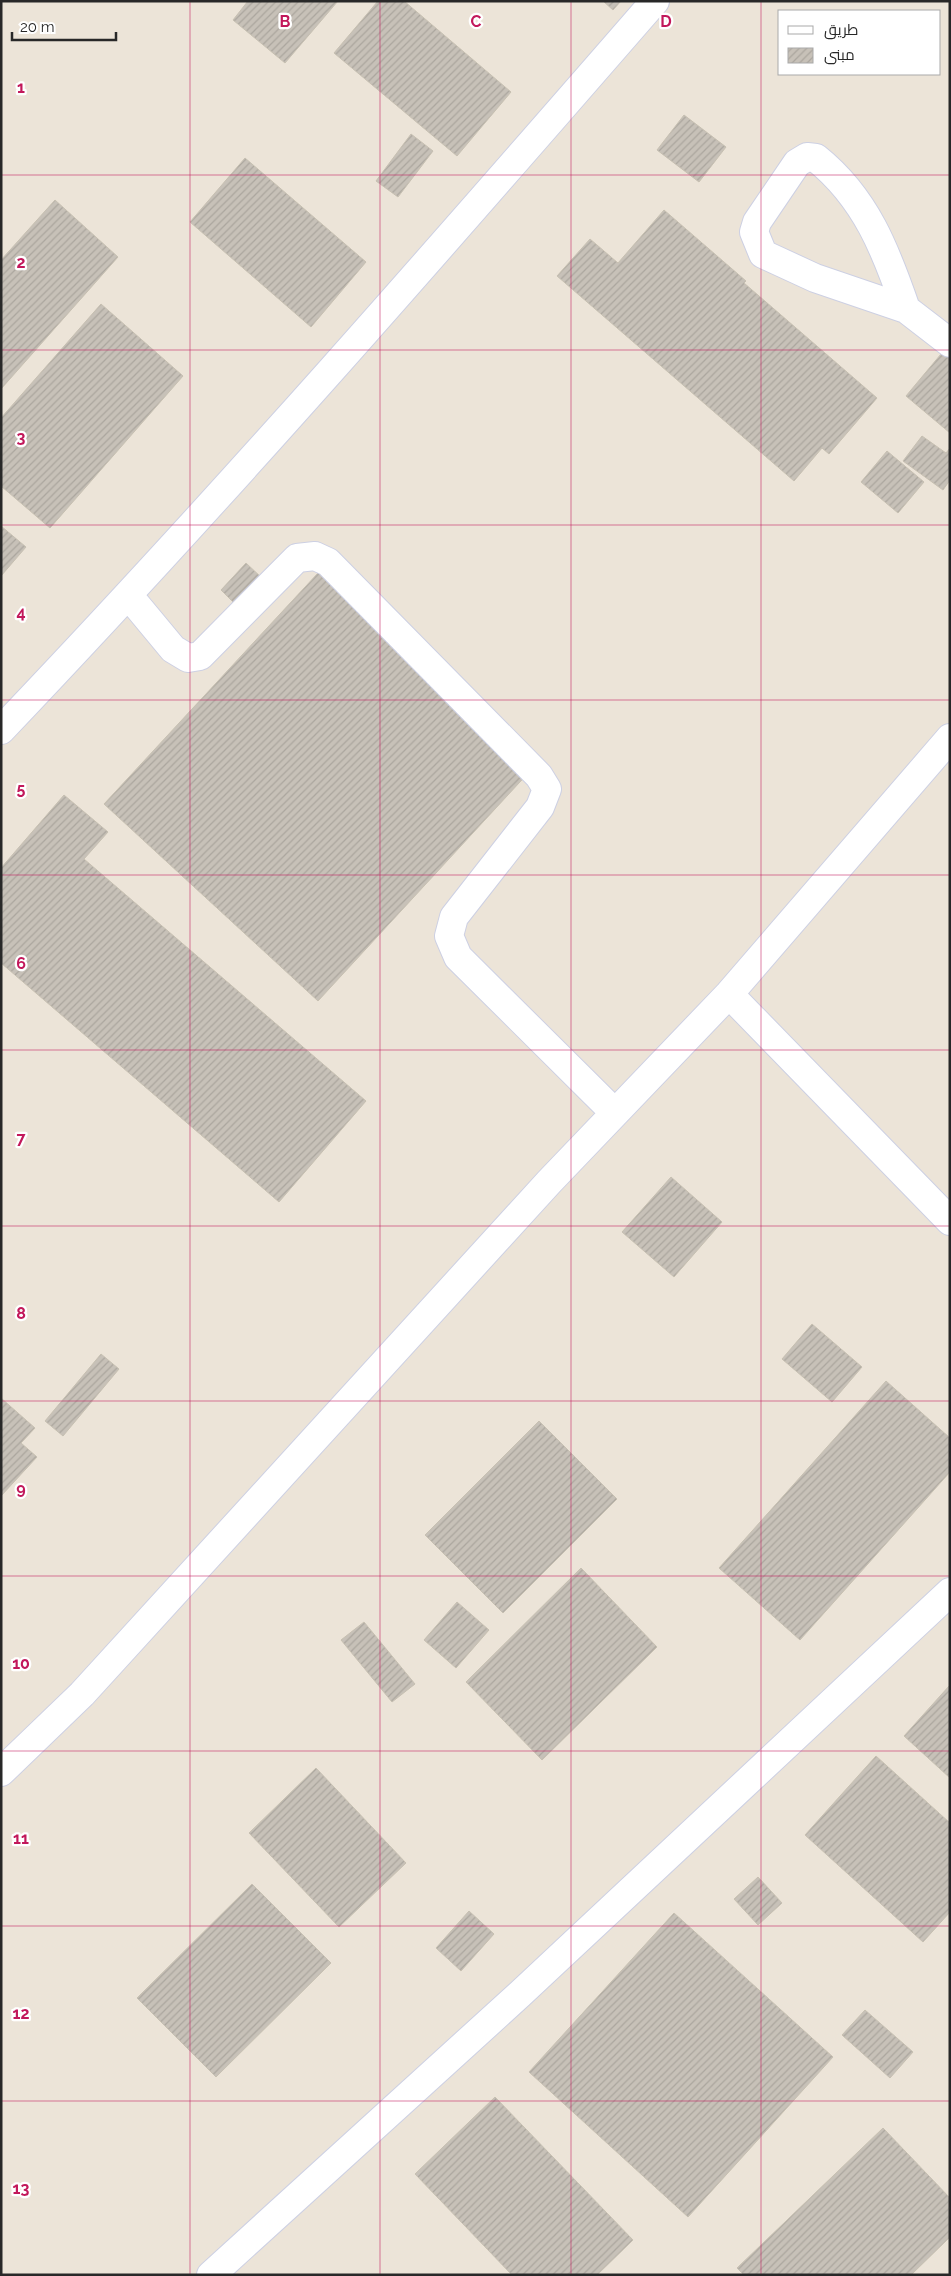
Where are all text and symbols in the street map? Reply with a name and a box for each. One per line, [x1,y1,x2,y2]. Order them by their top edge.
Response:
scale bar [12,10,116,42]
legend [778,10,941,75]
text: B [280,12,291,31]
text: C [471,12,482,31]
text: D [660,12,672,31]
text: 20 m [20,18,55,36]
text: طريق [824,21,858,40]
text: مبنى [824,46,855,65]
text: 1 [17,78,25,97]
text: 2 [16,253,26,272]
text: 3 [17,428,26,447]
text: 4 [16,603,26,622]
text: 5 [17,779,26,798]
text: 6 [16,954,26,973]
text: 7 [17,1129,26,1148]
text: 8 [16,1304,26,1323]
text: 9 [16,1479,26,1498]
text: 10 [12,1654,30,1673]
text: 11 [13,1829,29,1848]
text: 12 [13,2004,29,2023]
text: 13 [13,2179,29,2198]

